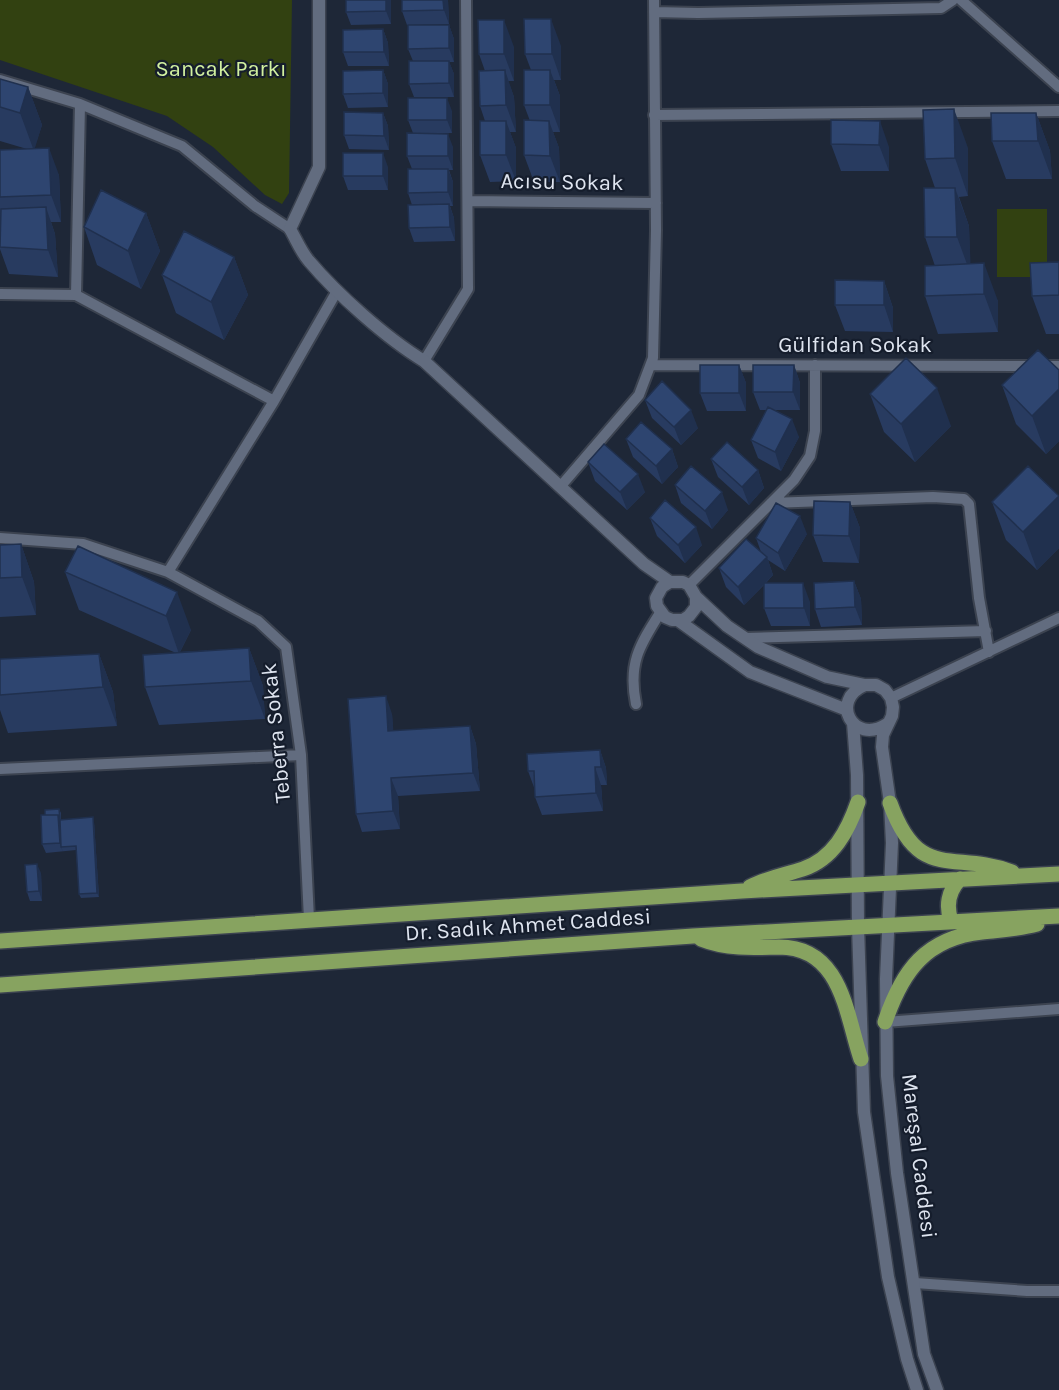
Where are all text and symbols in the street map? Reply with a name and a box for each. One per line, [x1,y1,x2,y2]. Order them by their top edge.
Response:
park label: Sancak Parkı [156,56,286,82]
street label: Acısu Sokak [500,168,624,196]
street label: Gülfidan Sokak [778,332,932,358]
street label: Teberra Sokak [256,662,296,804]
street label: Dr. Sadık Ahmet Caddesi [404,903,652,947]
street label: Mareşal Caddesi [896,1072,942,1240]

